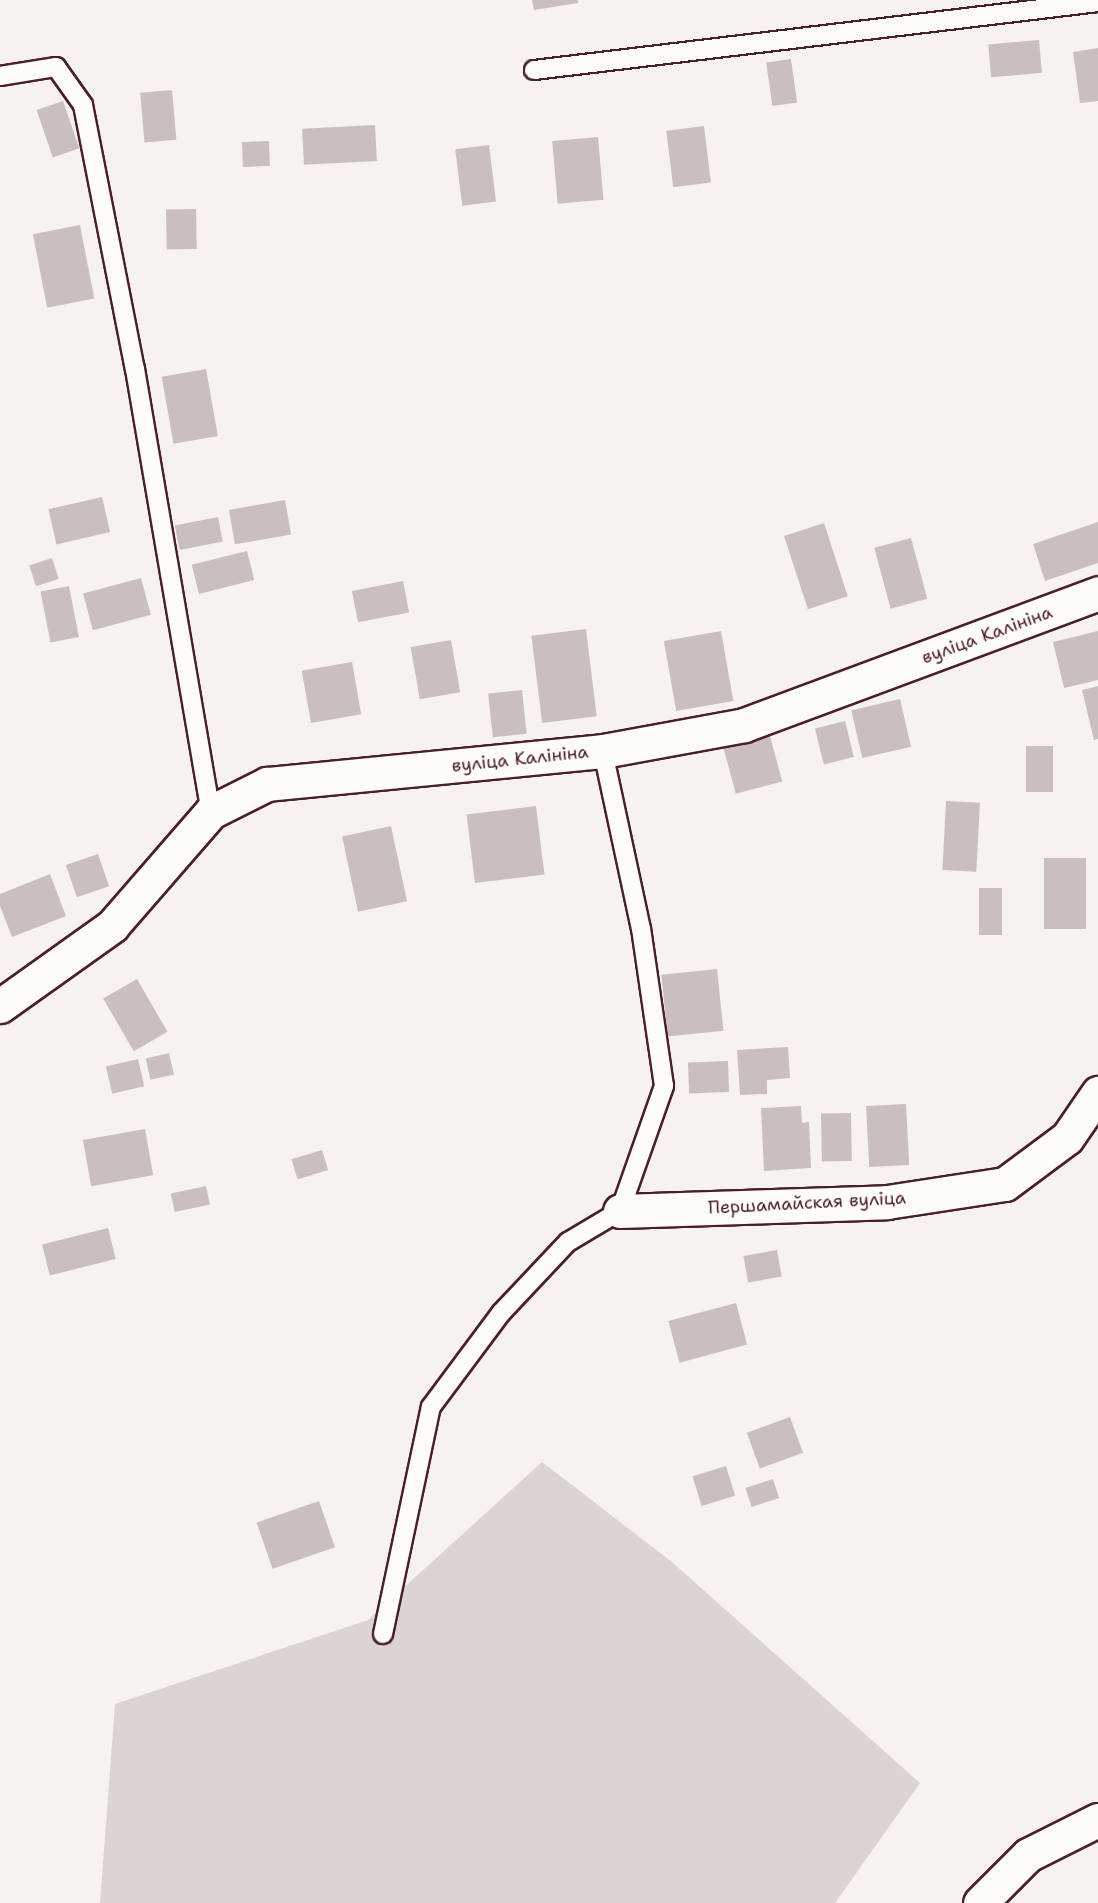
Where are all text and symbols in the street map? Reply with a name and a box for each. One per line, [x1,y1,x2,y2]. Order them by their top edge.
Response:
street label: вуліца Калініна [919,601,1055,669]
street label: вуліца Калініна [451,741,589,777]
street label: Першамайская вуліца [707,1187,907,1219]

